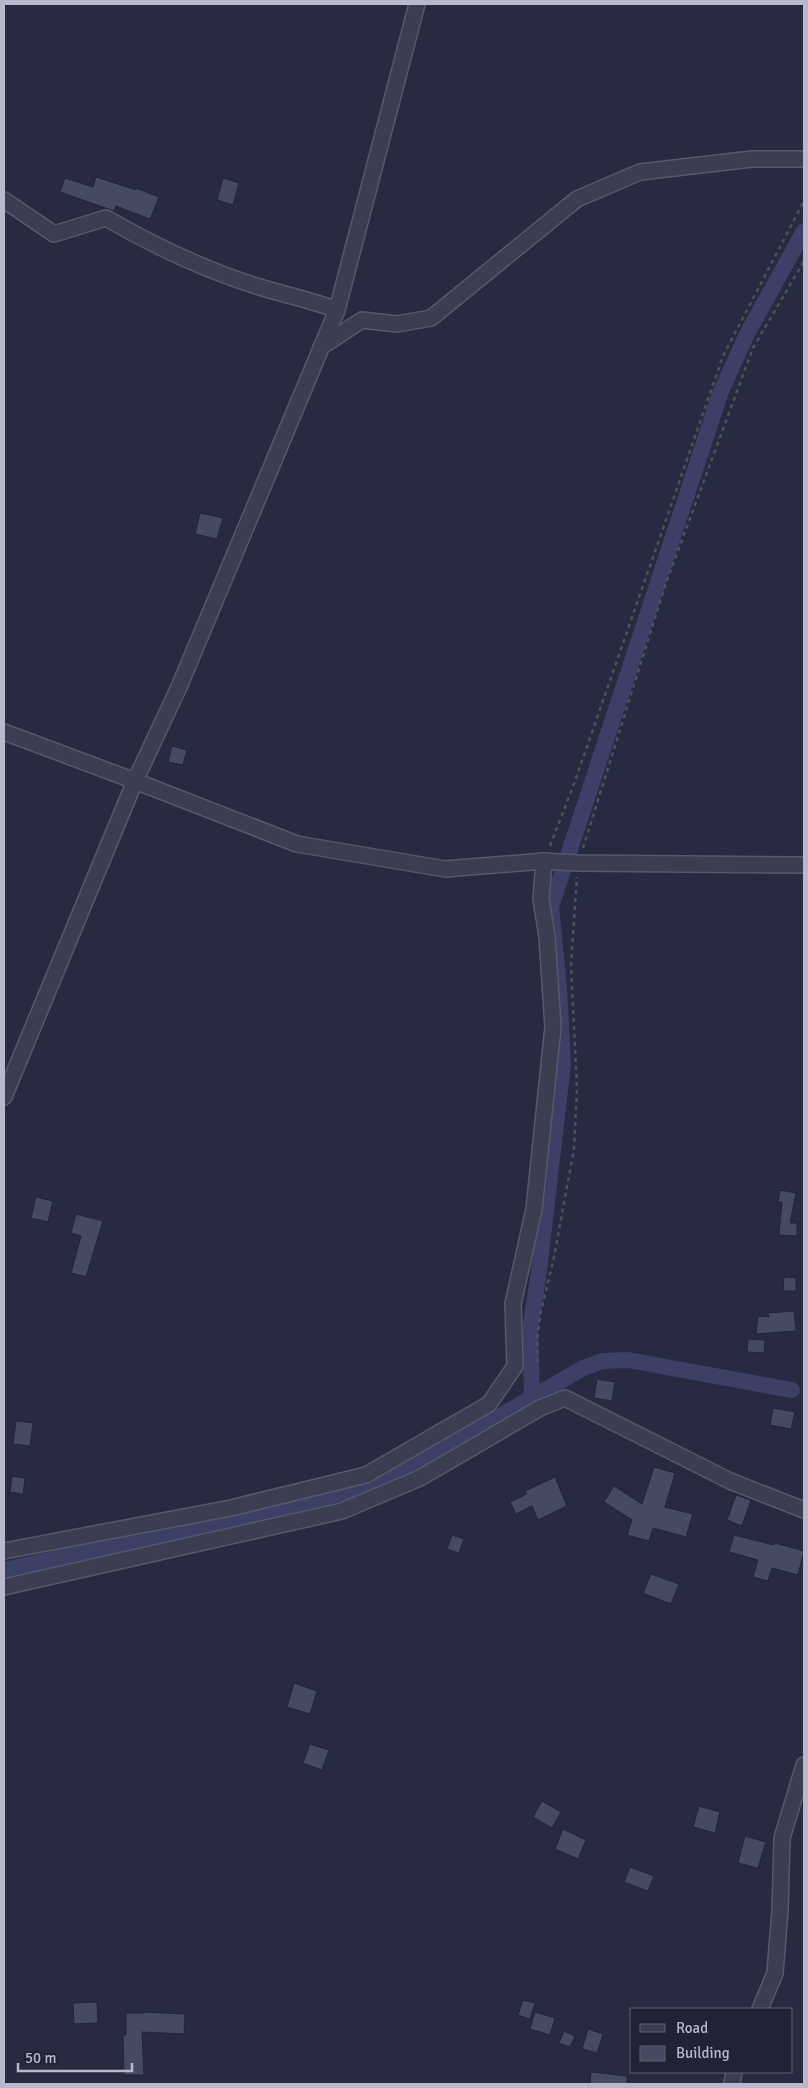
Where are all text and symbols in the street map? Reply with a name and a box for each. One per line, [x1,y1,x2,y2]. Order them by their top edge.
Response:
legend [630,2008,793,2073]
text: Road [676,2019,708,2037]
scale bar [18,2040,131,2072]
text: Building [676,2044,730,2062]
text: 50 m [25,2049,56,2067]

